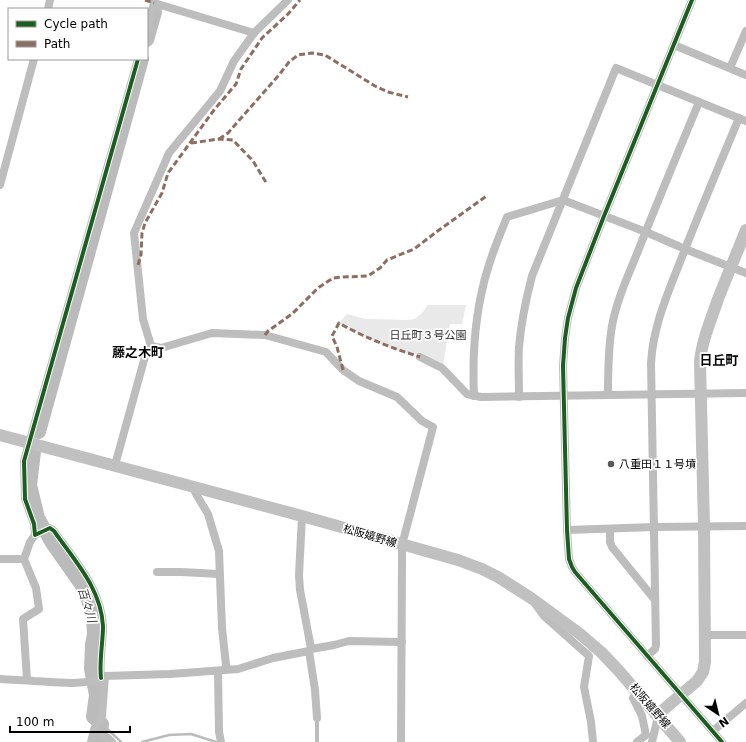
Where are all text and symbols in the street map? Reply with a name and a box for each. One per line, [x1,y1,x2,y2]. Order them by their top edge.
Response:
legend [8,8,148,60]
text: Cycle path [44,17,108,31]
text: Path [44,37,70,51]
park label: 日丘町３号公園 [390,329,467,342]
district label: 藤之木町 [112,345,164,360]
district label: 日丘町 [699,353,739,368]
place label: 八重田１１号墳 [619,458,696,471]
marker: 八重田１１号墳 [606,459,616,469]
street label: 松阪嬉野線 [342,522,398,550]
water label: 百々川 [75,586,100,626]
street label: 松阪嬉野線 [627,681,673,731]
north arrow [698,694,738,734]
scale bar [10,708,130,734]
text: N [716,714,731,730]
text: 100 m [16,715,54,729]

